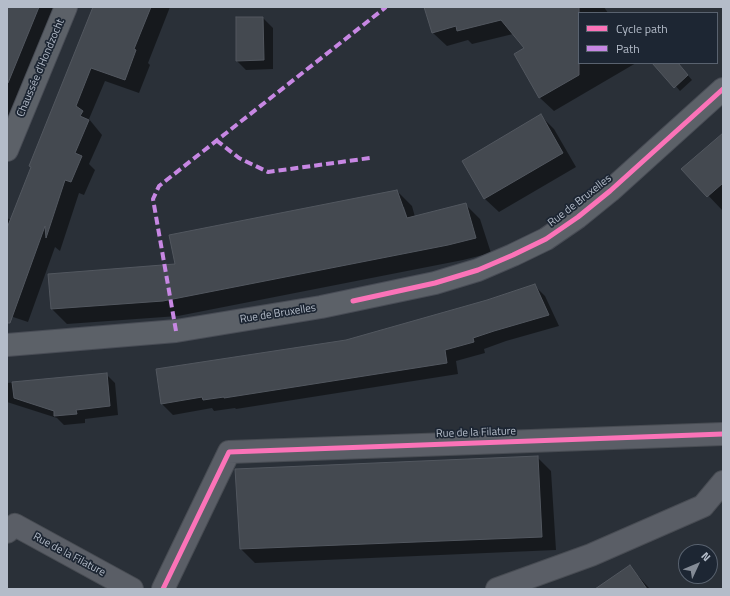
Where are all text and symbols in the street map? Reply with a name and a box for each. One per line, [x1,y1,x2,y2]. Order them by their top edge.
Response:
legend [578,12,718,64]
street label: Chaussée d'Hondzocht [14,17,68,119]
text: Cycle path [616,19,668,38]
text: Path [616,39,640,58]
street label: Rue de Bruxelles [546,172,614,230]
street label: Rue de Bruxelles [239,301,317,327]
street label: Rue de la Filature [436,425,516,441]
street label: Rue de la Filature [31,530,107,580]
north arrow [678,544,718,584]
text: N [698,548,714,565]

